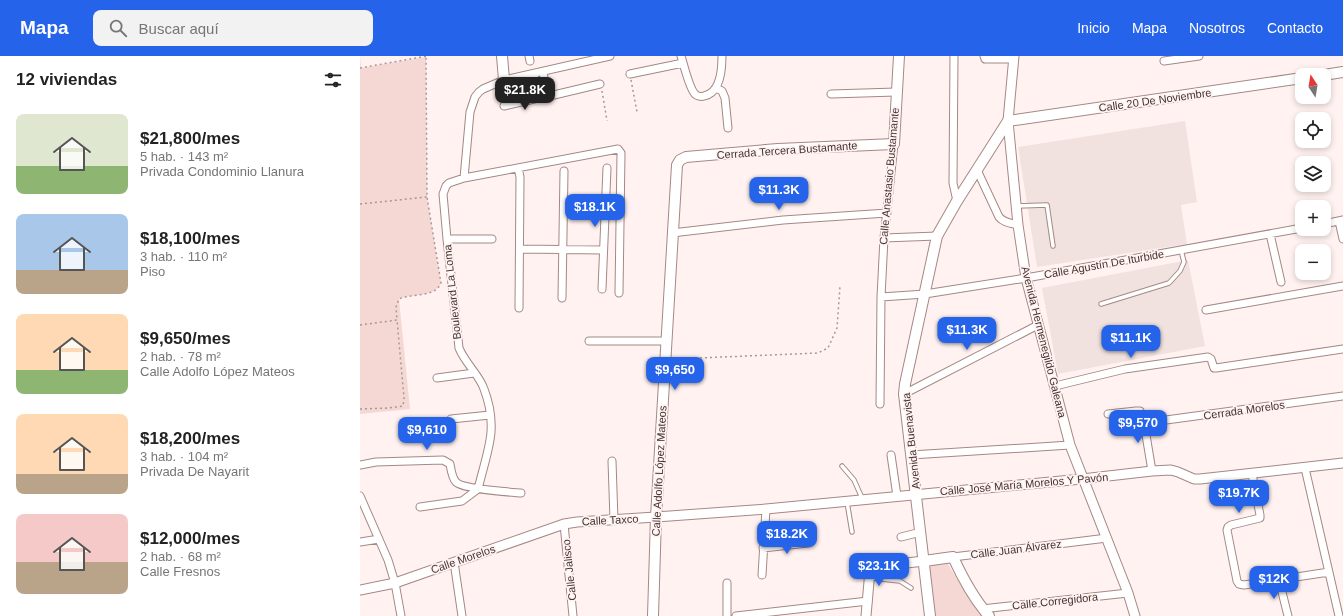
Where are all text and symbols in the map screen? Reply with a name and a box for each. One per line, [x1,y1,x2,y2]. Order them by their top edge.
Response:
search box [93,10,373,46]
text: Mapa [20,17,69,38]
icon: search [107,17,129,39]
text: Buscar aquí [139,20,219,37]
text: Inicio [1077,20,1110,36]
text: Mapa [1132,20,1167,36]
text: Nosotros [1189,20,1245,36]
text: Contacto [1267,20,1323,36]
north arrow [1295,68,1331,104]
map controls [1295,68,1331,280]
icon: filters [322,69,344,91]
text: 12 viviendas [16,70,117,89]
pin: $21.8K [492,77,558,111]
text: $21.8K [504,82,546,97]
street label: Calle 20 De Noviembre [1098,86,1212,114]
street label: Calle Anastasio Bustamante [877,107,901,245]
button: locate [1295,112,1331,148]
text: $21,800/mes [140,129,240,148]
icon: home [48,130,96,178]
street label: Cerrada Tercera Bustamante [716,139,858,161]
text: 5 hab. · 143 m² [140,149,228,164]
button: layers [1295,156,1331,192]
text: Privada Condominio Llanura [140,164,304,179]
pin: $11.3K [746,177,812,211]
text: $11.3K [758,182,800,197]
pin: $18.1K [562,194,628,228]
text: $18.1K [574,199,616,214]
button: + [1295,200,1331,236]
text: $18,100/mes [140,229,240,248]
icon: home [48,230,96,278]
street label: Boulevard La Loma [441,243,463,340]
button: − [1295,244,1331,280]
street label: Calle Agustín De Iturbide [1043,248,1165,280]
text: 3 hab. · 110 m² [140,249,227,264]
text: Piso [140,264,165,279]
street label: Avenida Hermenegildo Galeana [1019,265,1069,420]
pin: $11.3K [934,317,1000,351]
text: $11.3K [946,322,988,337]
pin: $11.1K [1098,325,1164,359]
text: $9,650/mes [140,329,231,348]
icon: home [48,330,96,378]
text: $11.1K [1110,330,1152,345]
text: 2 hab. · 78 m² [140,349,221,364]
pin: $9,650 [642,357,708,391]
text: $9,650 [655,362,695,377]
text: Calle Adolfo López Mateos [140,364,295,379]
street label: Avenida Buenavista [900,391,922,490]
street label: Cerrada Morelos [1203,398,1286,422]
street label: Calle Adolfo López Mateos [650,405,668,537]
pin: $9,570 [1105,410,1171,444]
text: $9,570 [1118,415,1158,430]
pin: $9,610 [394,417,460,451]
text: $9,610 [407,422,447,437]
text: $18,200/mes [140,429,240,448]
icon: home [48,430,96,478]
text: 3 hab. · 104 m² [140,449,228,464]
text: Privada De Nayarit [140,464,249,479]
street label: Calle José María Morelos Y Pavón [939,471,1109,497]
pin: $19.7K [1206,480,1272,514]
text: $19.7K [1218,485,1260,500]
street label: Calle Taxco [581,513,639,527]
pin: $18.2K [754,521,820,555]
text: $18.2K [766,526,808,541]
text: $12,000/mes [140,529,240,548]
icon: home [48,530,96,578]
street label: Calle Juan Álvarez [970,537,1062,561]
street label: Calle Jalisco [560,539,578,601]
street label: Calle Morelos [429,542,497,576]
text: 2 hab. · 68 m² [140,549,221,564]
pin: $23.1K [846,553,912,587]
text: $23.1K [858,558,900,573]
text: Calle Fresnos [140,564,220,579]
pin: $12K [1250,566,1298,600]
text: $12K [1258,571,1290,586]
street label: Calle Corregidora [1011,590,1099,611]

